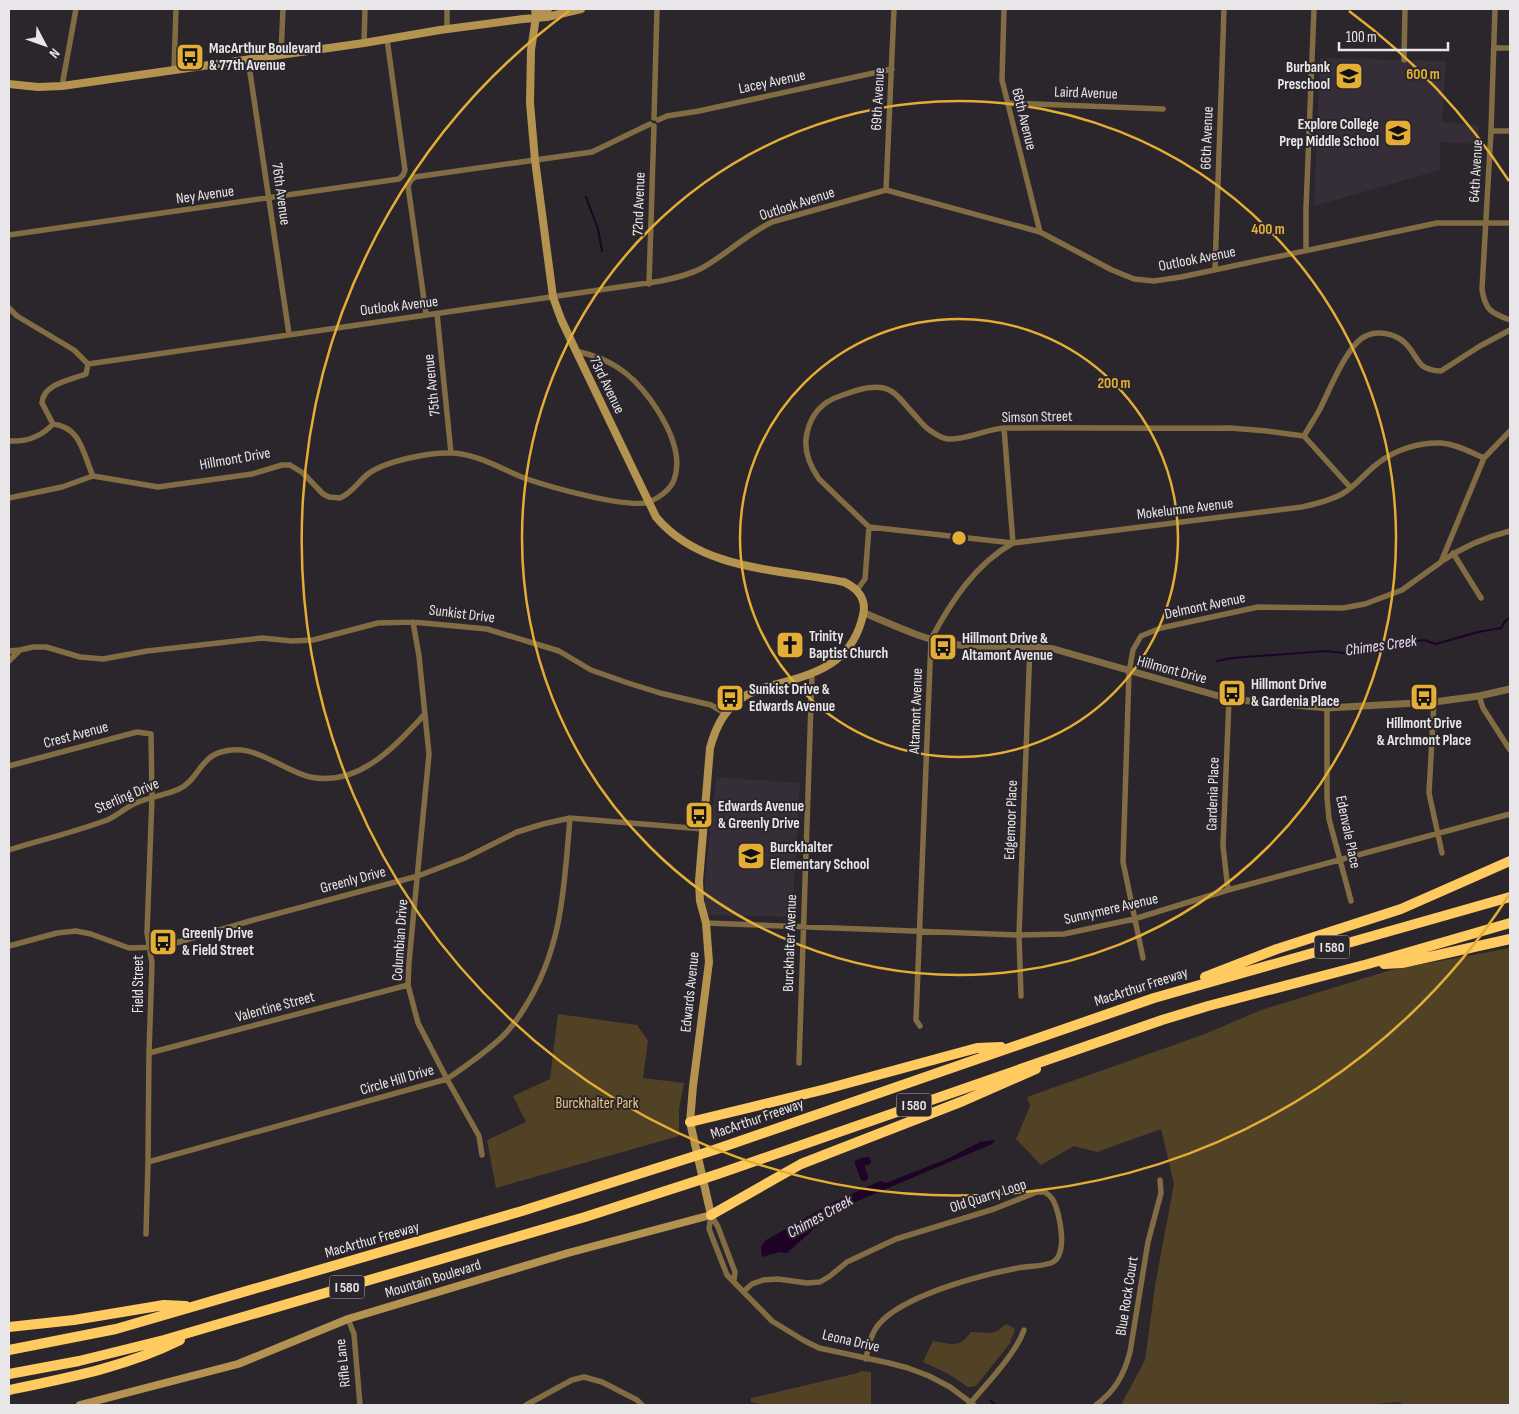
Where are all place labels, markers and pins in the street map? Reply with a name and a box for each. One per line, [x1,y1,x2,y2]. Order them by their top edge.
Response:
place label: MacArthur Boulevard & 77th Avenue [209,39,321,75]
bus stop icon: MacArthur Boulevard & 77th Avenue [175,42,205,72]
place label: Burbank Preschool [1277,58,1331,94]
school or university icon: Burbank Preschool [1334,61,1364,91]
place label: Explore College Prep Middle School [1279,115,1379,151]
school or university icon: Explore College Prep Middle School [1383,118,1413,148]
centre of rings [950,529,968,547]
place label: Trinity Baptist Church [809,627,888,663]
place label: Hillmont Drive & Altamont Avenue [961,629,1053,665]
church icon: Trinity Baptist Church [775,630,805,660]
bus stop icon: Hillmont Drive & Altamont Avenue [928,632,958,662]
place label: Hillmont Drive & Gardenia Place [1251,675,1340,711]
bus stop icon: Hillmont Drive & Gardenia Place [1217,678,1247,708]
place label: Sunkist Drive & Edwards Avenue [749,680,835,716]
bus stop icon: Hillmont Drive & Archmont Place [1409,682,1439,712]
bus stop icon: Sunkist Drive & Edwards Avenue [715,683,745,713]
place label: Hillmont Drive & Archmont Place [1377,714,1471,750]
place label: Edwards Avenue & Greenly Drive [718,797,804,833]
bus stop icon: Edwards Avenue & Greenly Drive [684,800,714,830]
place label: Burckhalter Elementary School [770,838,869,874]
school or university icon: Burckhalter Elementary School [736,841,766,871]
place label: Greenly Drive & Field Street [182,924,254,960]
bus stop icon: Greenly Drive & Field Street [148,927,178,957]

